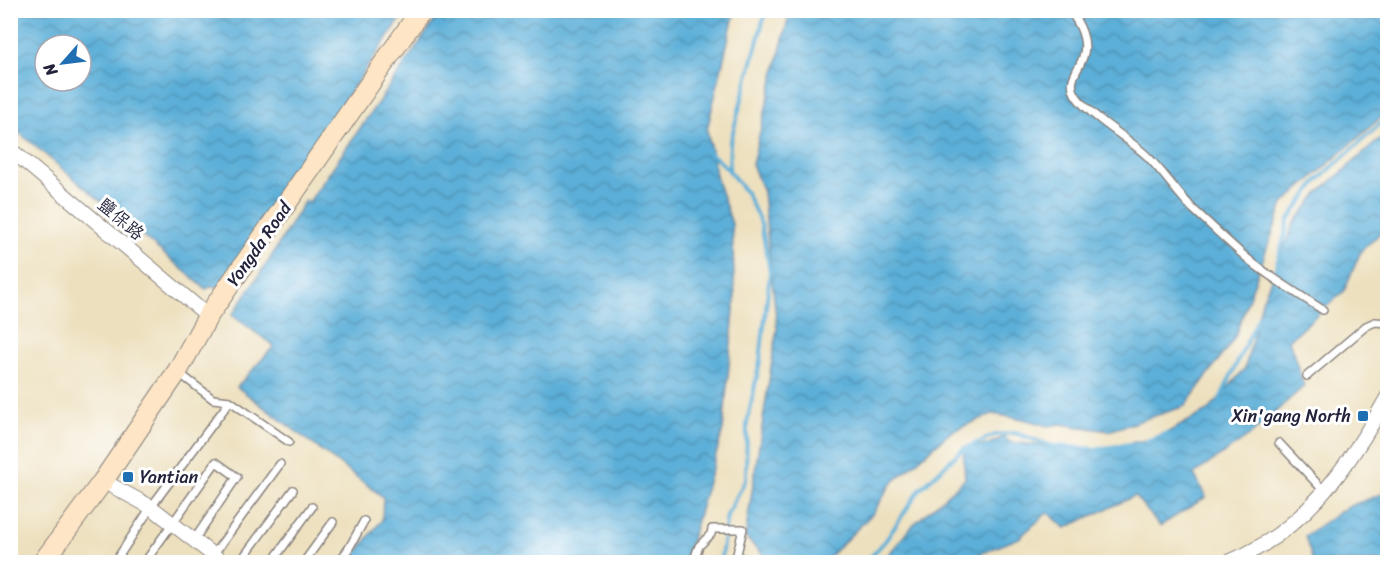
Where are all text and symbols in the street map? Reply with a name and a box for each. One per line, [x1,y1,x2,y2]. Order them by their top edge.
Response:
north arrow [33,33,93,93]
text: N [34,57,66,82]
street label: 鹽保路 [90,189,152,249]
street label: Yongda Road [218,194,301,293]
place label: Xin'gang North [1231,400,1351,432]
marker: Xin'gang North [1356,409,1370,423]
place label: Yantian [140,461,199,493]
marker: Yantian [121,470,135,484]

